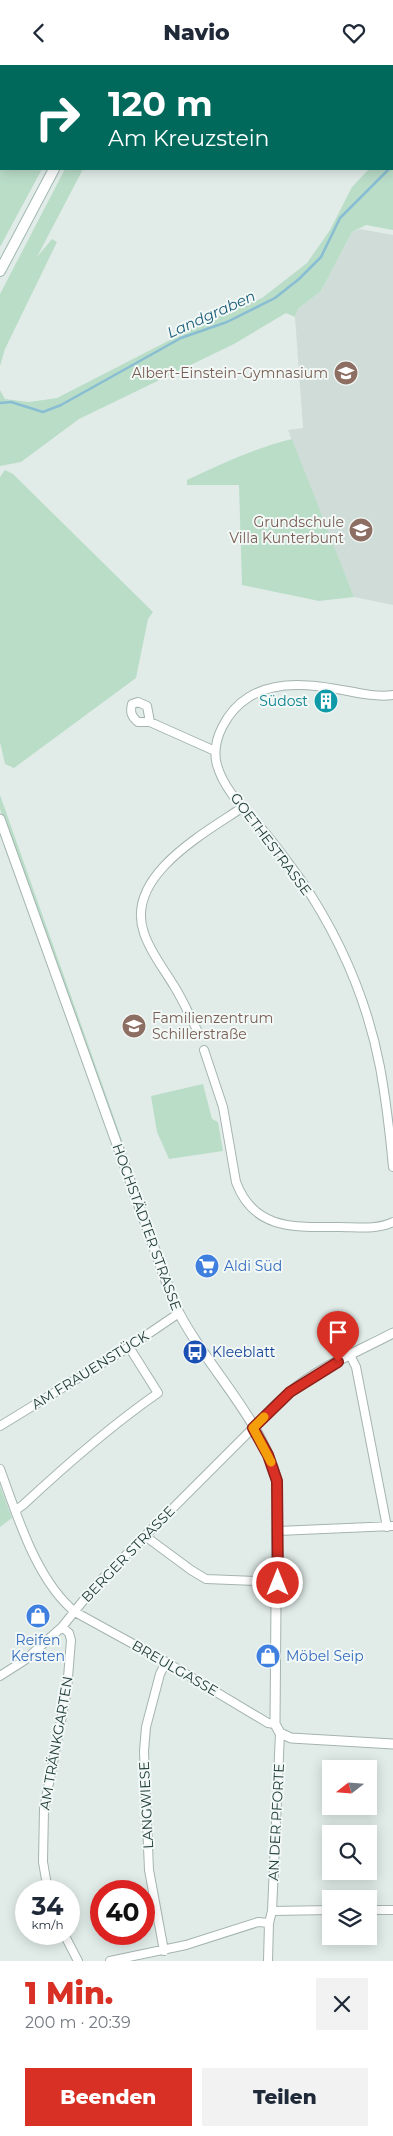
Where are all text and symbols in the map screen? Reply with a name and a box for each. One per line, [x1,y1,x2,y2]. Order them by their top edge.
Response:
icon: back [25,19,53,47]
text: Navio [163,19,230,46]
icon: heart [340,19,368,47]
text: 120 m [108,82,213,125]
icon: right [25,85,90,150]
text: Am Kreuzstein [108,125,270,152]
water label: Landgraben [164,286,258,342]
school or university icon: Albert-Einstein-Gymnasium [333,360,359,386]
place label: Albert-Einstein-Gymnasium [132,364,328,382]
place label: Grundschule Villa Kunterbunt [229,513,344,547]
school or university icon: Grundschule Villa Kunterbunt [348,517,374,543]
building icon: Südost [313,688,339,714]
place label: Südost [259,692,308,710]
street label: GOETHESTRASSE [227,789,315,899]
place label: Familienzentrum Schillerstraße [152,1009,273,1043]
school or university icon: Familienzentrum Schillerstraße [121,1013,147,1039]
street label: HOCHSTÄDTER STRASSE [108,1141,186,1313]
supermarket icon: Aldi Süd [194,1253,220,1279]
place label: Aldi Süd [224,1257,282,1275]
pin [317,1311,359,1362]
icon: arrive [324,1318,352,1346]
street label: AM FRAUENSTÜCK [28,1327,152,1413]
bus stop icon: Kleeblatt [182,1339,208,1365]
place label: Kleeblatt [212,1343,276,1361]
street label: BERGER STRASSE [77,1502,179,1606]
position arrow [251,1556,303,1608]
shop icon: Reifen Kersten [25,1603,51,1629]
place label: Reifen Kersten [11,1631,65,1665]
street label: BREULGASSE [129,1636,221,1700]
shop icon: Möbel Seip [255,1643,281,1669]
place label: Möbel Seip [286,1647,364,1665]
street label: AM TRÄNKGARTEN [35,1675,77,1811]
north arrow [322,1760,378,1815]
map controls [322,1760,377,1945]
street label: LANGWIESE [135,1761,157,1849]
street label: AN DER PFORTE [264,1763,288,1881]
button: search [322,1825,377,1880]
speed limit sign: 40 [90,1880,155,1945]
button: layers [322,1890,377,1945]
text: 34 [31,1891,64,1921]
text: km/h [31,1917,64,1932]
text: 1 Min. [25,1975,113,2012]
button: close [316,1978,368,2030]
text: 200 m · 20:39 [25,2013,131,2032]
button: Beenden [25,2068,192,2126]
button: Teilen [202,2068,368,2126]

